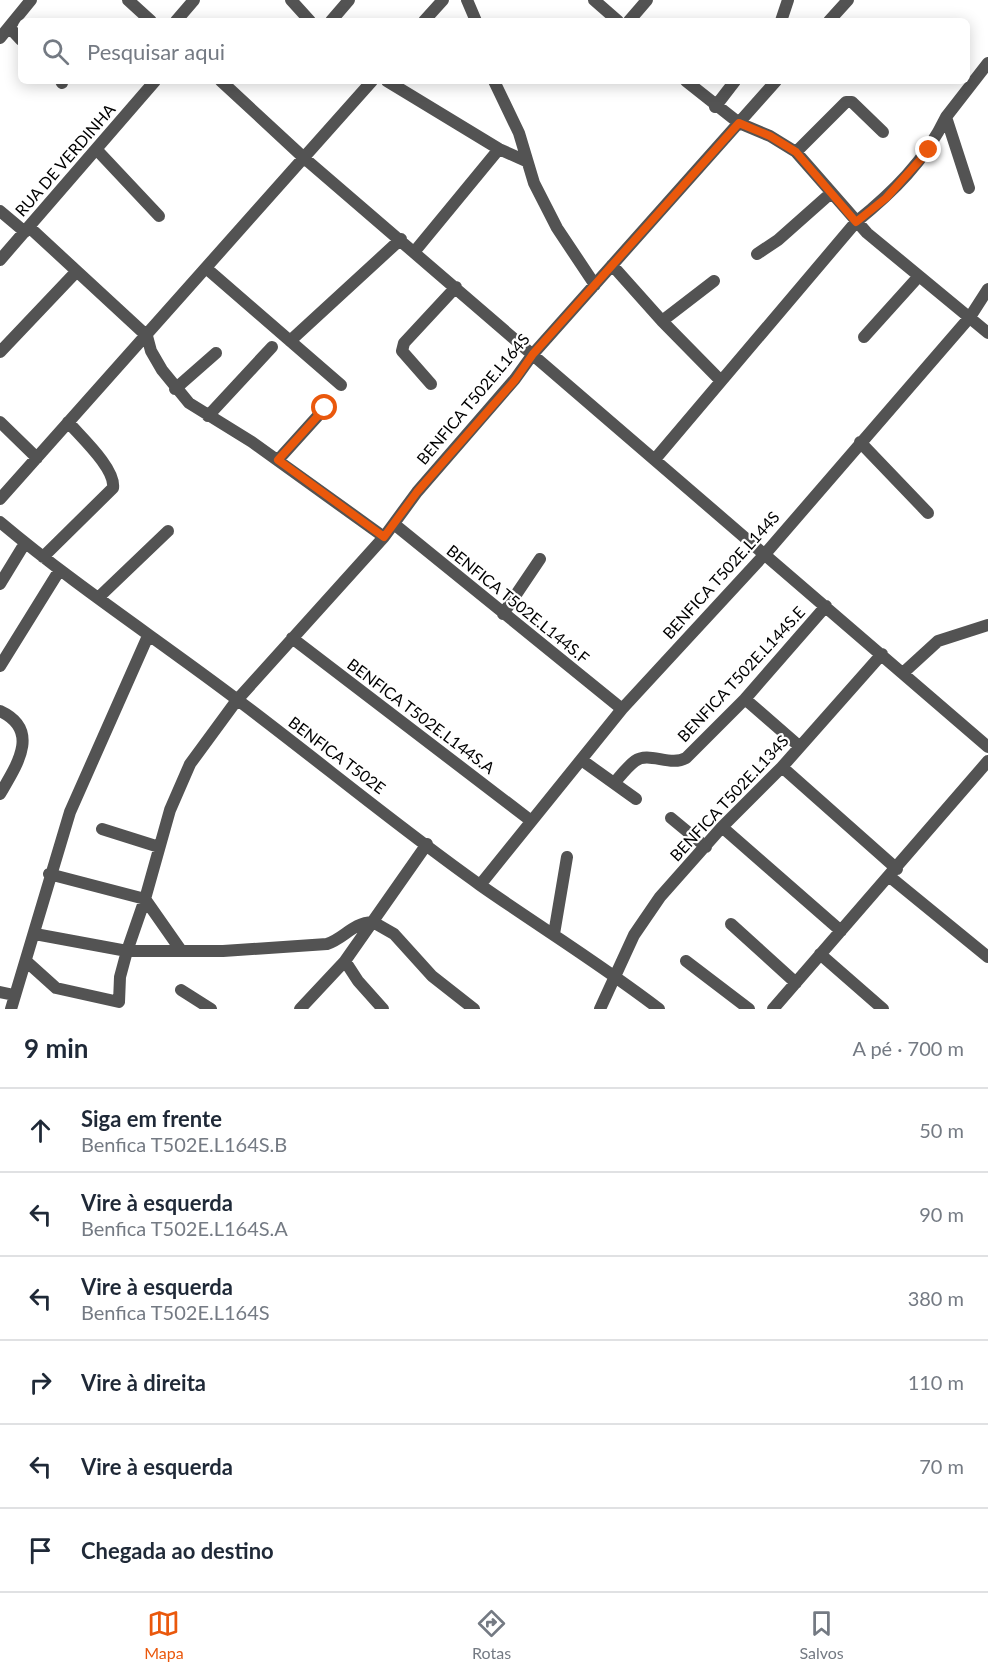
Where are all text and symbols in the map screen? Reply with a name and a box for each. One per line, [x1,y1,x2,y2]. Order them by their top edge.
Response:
search box [18,18,970,84]
icon: search [39,35,72,68]
text: Pesquisar aqui [87,38,225,65]
street label: RUA DE VERDINHA [11,99,119,220]
route end [915,136,941,162]
street label: BENFICA T502E.L164S [412,329,533,468]
route start [311,394,337,420]
street label: BENFICA T502E.L144S [658,507,783,642]
street label: BENFICA T502E.L144S.F [443,540,593,667]
street label: BENFICA T502E.L144S.E [673,602,808,745]
street label: BENFICA T502E.L144S.A [344,654,499,777]
street label: BENFICA T502E [285,712,390,797]
street label: BENFICA T502E.L134S [665,731,792,864]
text: 9 min [24,1032,88,1064]
text: A pé · 700 m [852,1036,964,1060]
text: Siga em frente [81,1105,222,1132]
icon: ahead [24,1114,57,1147]
text: 50 m [919,1118,964,1142]
text: Benfica T502E.L164S.B [81,1132,287,1156]
text: Vire à esquerda [81,1189,233,1216]
icon: left [24,1198,57,1231]
text: 90 m [919,1202,964,1226]
text: Benfica T502E.L164S.A [81,1216,288,1240]
text: Vire à esquerda [81,1273,233,1300]
icon: left [24,1282,57,1315]
text: 380 m [908,1286,964,1310]
text: Benfica T502E.L164S [81,1300,270,1324]
icon: right [24,1366,57,1399]
text: Vire à direita [81,1369,206,1396]
text: 110 m [908,1370,964,1394]
icon: left [24,1450,57,1483]
text: Vire à esquerda [81,1453,233,1480]
text: 70 m [919,1454,964,1478]
icon: arrive [24,1534,57,1567]
text: Chegada ao destino [81,1537,274,1564]
tab: Mapa [144,1607,184,1662]
tab: Rotas [472,1607,511,1662]
tab: Salvos [799,1607,844,1662]

